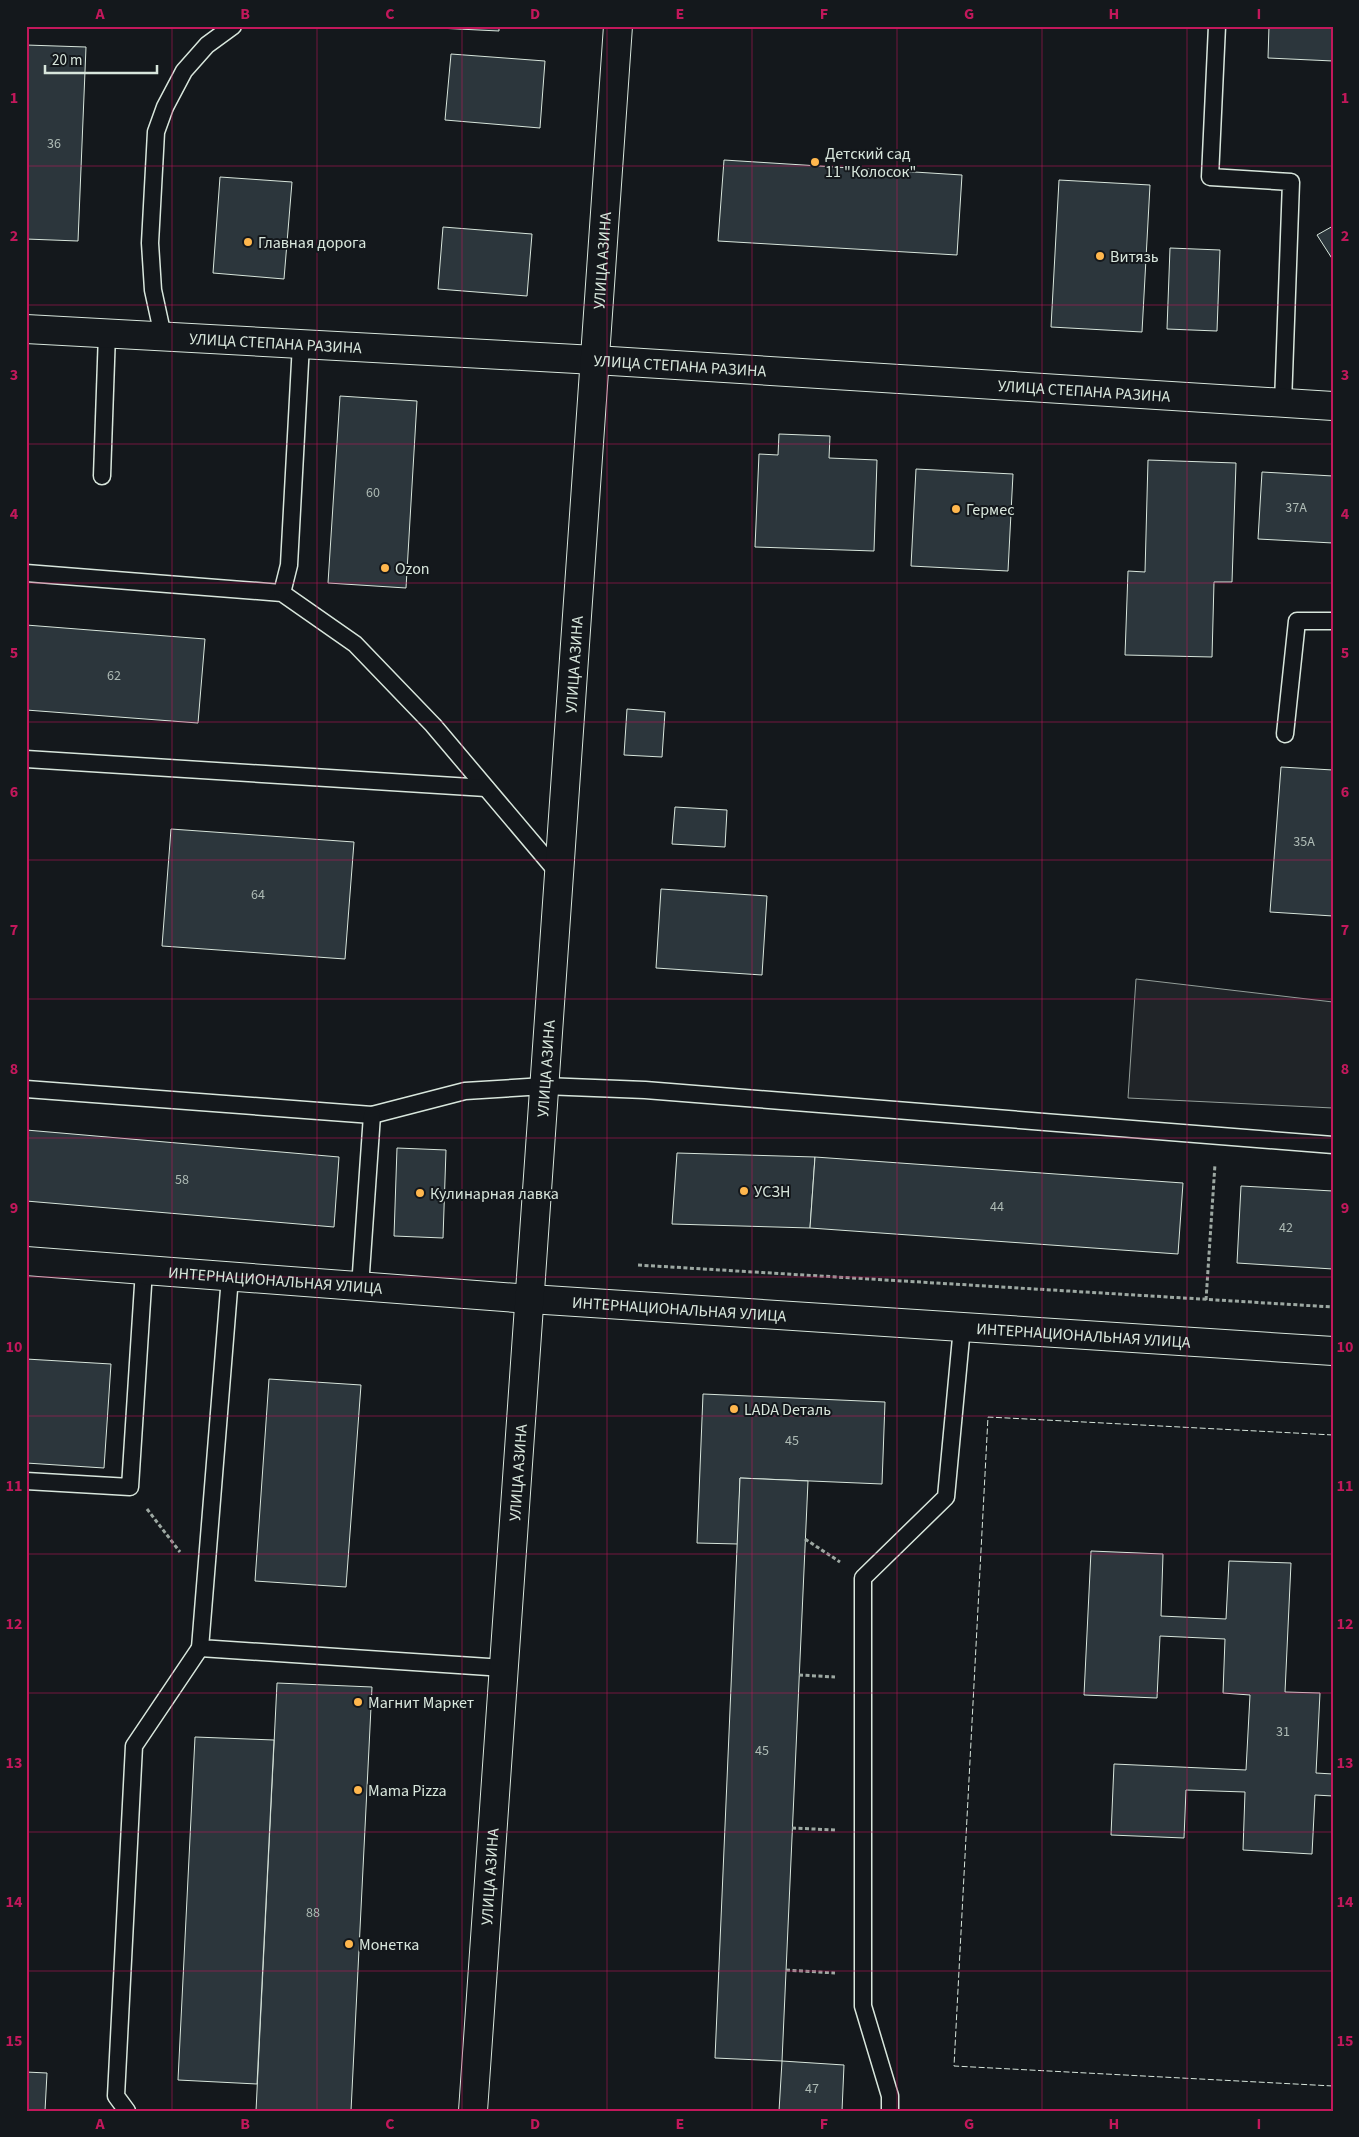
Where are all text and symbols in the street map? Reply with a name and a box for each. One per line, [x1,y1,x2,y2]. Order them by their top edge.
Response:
text: A [94,3,105,25]
text: B [240,3,250,25]
text: C [385,3,395,25]
text: D [530,3,540,25]
text: E [676,3,684,25]
text: F [820,3,828,25]
text: G [964,3,974,25]
text: H [1109,3,1119,25]
text: I [1257,3,1261,25]
scale bar [45,42,158,74]
text: 20 m [52,50,82,71]
text: 1 [10,87,18,109]
text: 1 [1341,87,1349,109]
house number: 36 [47,134,61,154]
place label: Детский сад 11 "Колосок" [825,143,916,183]
marker: Детский сад 11 "Колосок" [809,156,821,168]
street label: УЛИЦА АЗИНА [588,211,617,310]
text: 2 [10,225,18,247]
text: 2 [1341,225,1349,247]
place label: Главная дорога [258,232,366,254]
marker: Главная дорога [242,236,254,248]
place label: Витязь [1110,246,1159,268]
marker: Витязь [1094,250,1106,262]
street label: УЛИЦА СТЕПАНА РАЗИНА [189,328,363,359]
street label: УЛИЦА СТЕПАНА РАЗИНА [593,350,767,383]
text: 3 [10,364,18,386]
text: 3 [1341,364,1349,386]
street label: УЛИЦА СТЕПАНА РАЗИНА [997,375,1171,408]
house number: 60 [366,483,380,503]
house number: 37А [1285,498,1307,518]
place label: Гермес [966,499,1014,521]
text: 4 [10,503,19,525]
marker: Гермес [950,503,962,515]
text: 4 [1341,503,1350,525]
place label: Ozon [395,558,430,580]
marker: Ozon [379,562,391,574]
street label: УЛИЦА АЗИНА [560,615,589,714]
text: 5 [10,642,18,664]
text: 5 [1341,642,1349,664]
house number: 62 [107,666,121,686]
text: 6 [10,781,18,803]
text: 6 [1341,781,1349,803]
house number: 35А [1293,832,1315,852]
house number: 64 [251,885,265,905]
text: 7 [10,919,18,941]
text: 7 [1341,919,1349,941]
street label: УЛИЦА АЗИНА [532,1019,561,1118]
text: 8 [10,1058,18,1080]
text: 8 [1341,1058,1349,1080]
house number: 58 [175,1170,189,1190]
place label: УСЗН [754,1181,790,1203]
place label: Кулинарная лавка [430,1183,559,1205]
marker: УСЗН [738,1185,750,1197]
marker: Кулинарная лавка [414,1187,426,1199]
text: 9 [10,1197,18,1219]
house number: 44 [990,1197,1004,1217]
text: 9 [1341,1197,1349,1219]
house number: 42 [1279,1218,1293,1238]
street label: ИНТЕРНАЦИОНАЛЬНАЯ УЛИЦА [167,1262,383,1300]
street label: ИНТЕРНАЦИОНАЛЬНАЯ УЛИЦА [571,1292,787,1328]
street label: ИНТЕРНАЦИОНАЛЬНАЯ УЛИЦА [976,1318,1191,1354]
text: 10 [6,1336,22,1358]
text: 10 [1337,1336,1353,1358]
place label: LADA Dеталь [744,1399,831,1421]
marker: LADA Dеталь [728,1403,740,1415]
street label: УЛИЦА АЗИНА [504,1423,533,1522]
house number: 45 [785,1431,799,1451]
text: 11 [6,1475,22,1497]
text: 11 [1337,1475,1353,1497]
text: 12 [6,1613,22,1635]
text: 12 [1337,1613,1353,1635]
place label: Магнит Маркет [368,1692,474,1714]
marker: Магнит Маркет [352,1696,364,1708]
house number: 31 [1276,1722,1290,1742]
house number: 45 [755,1741,769,1761]
text: 13 [6,1752,22,1774]
text: 13 [1337,1752,1353,1774]
place label: Mama Pizza [368,1780,447,1802]
marker: Mama Pizza [352,1784,364,1796]
street label: УЛИЦА АЗИНА [476,1827,505,1926]
text: 14 [6,1891,23,1913]
text: 14 [1337,1891,1354,1913]
house number: 88 [306,1903,320,1923]
place label: Монетка [359,1934,419,1956]
marker: Монетка [343,1938,355,1950]
text: 15 [6,2030,22,2052]
text: 15 [1337,2030,1353,2052]
house number: 47 [805,2079,819,2099]
text: A [94,2113,105,2135]
text: B [240,2113,250,2135]
text: C [385,2113,395,2135]
text: D [530,2113,540,2135]
text: E [676,2113,684,2135]
text: F [820,2113,828,2135]
text: G [964,2113,974,2135]
text: H [1109,2113,1119,2135]
text: I [1257,2113,1261,2135]

